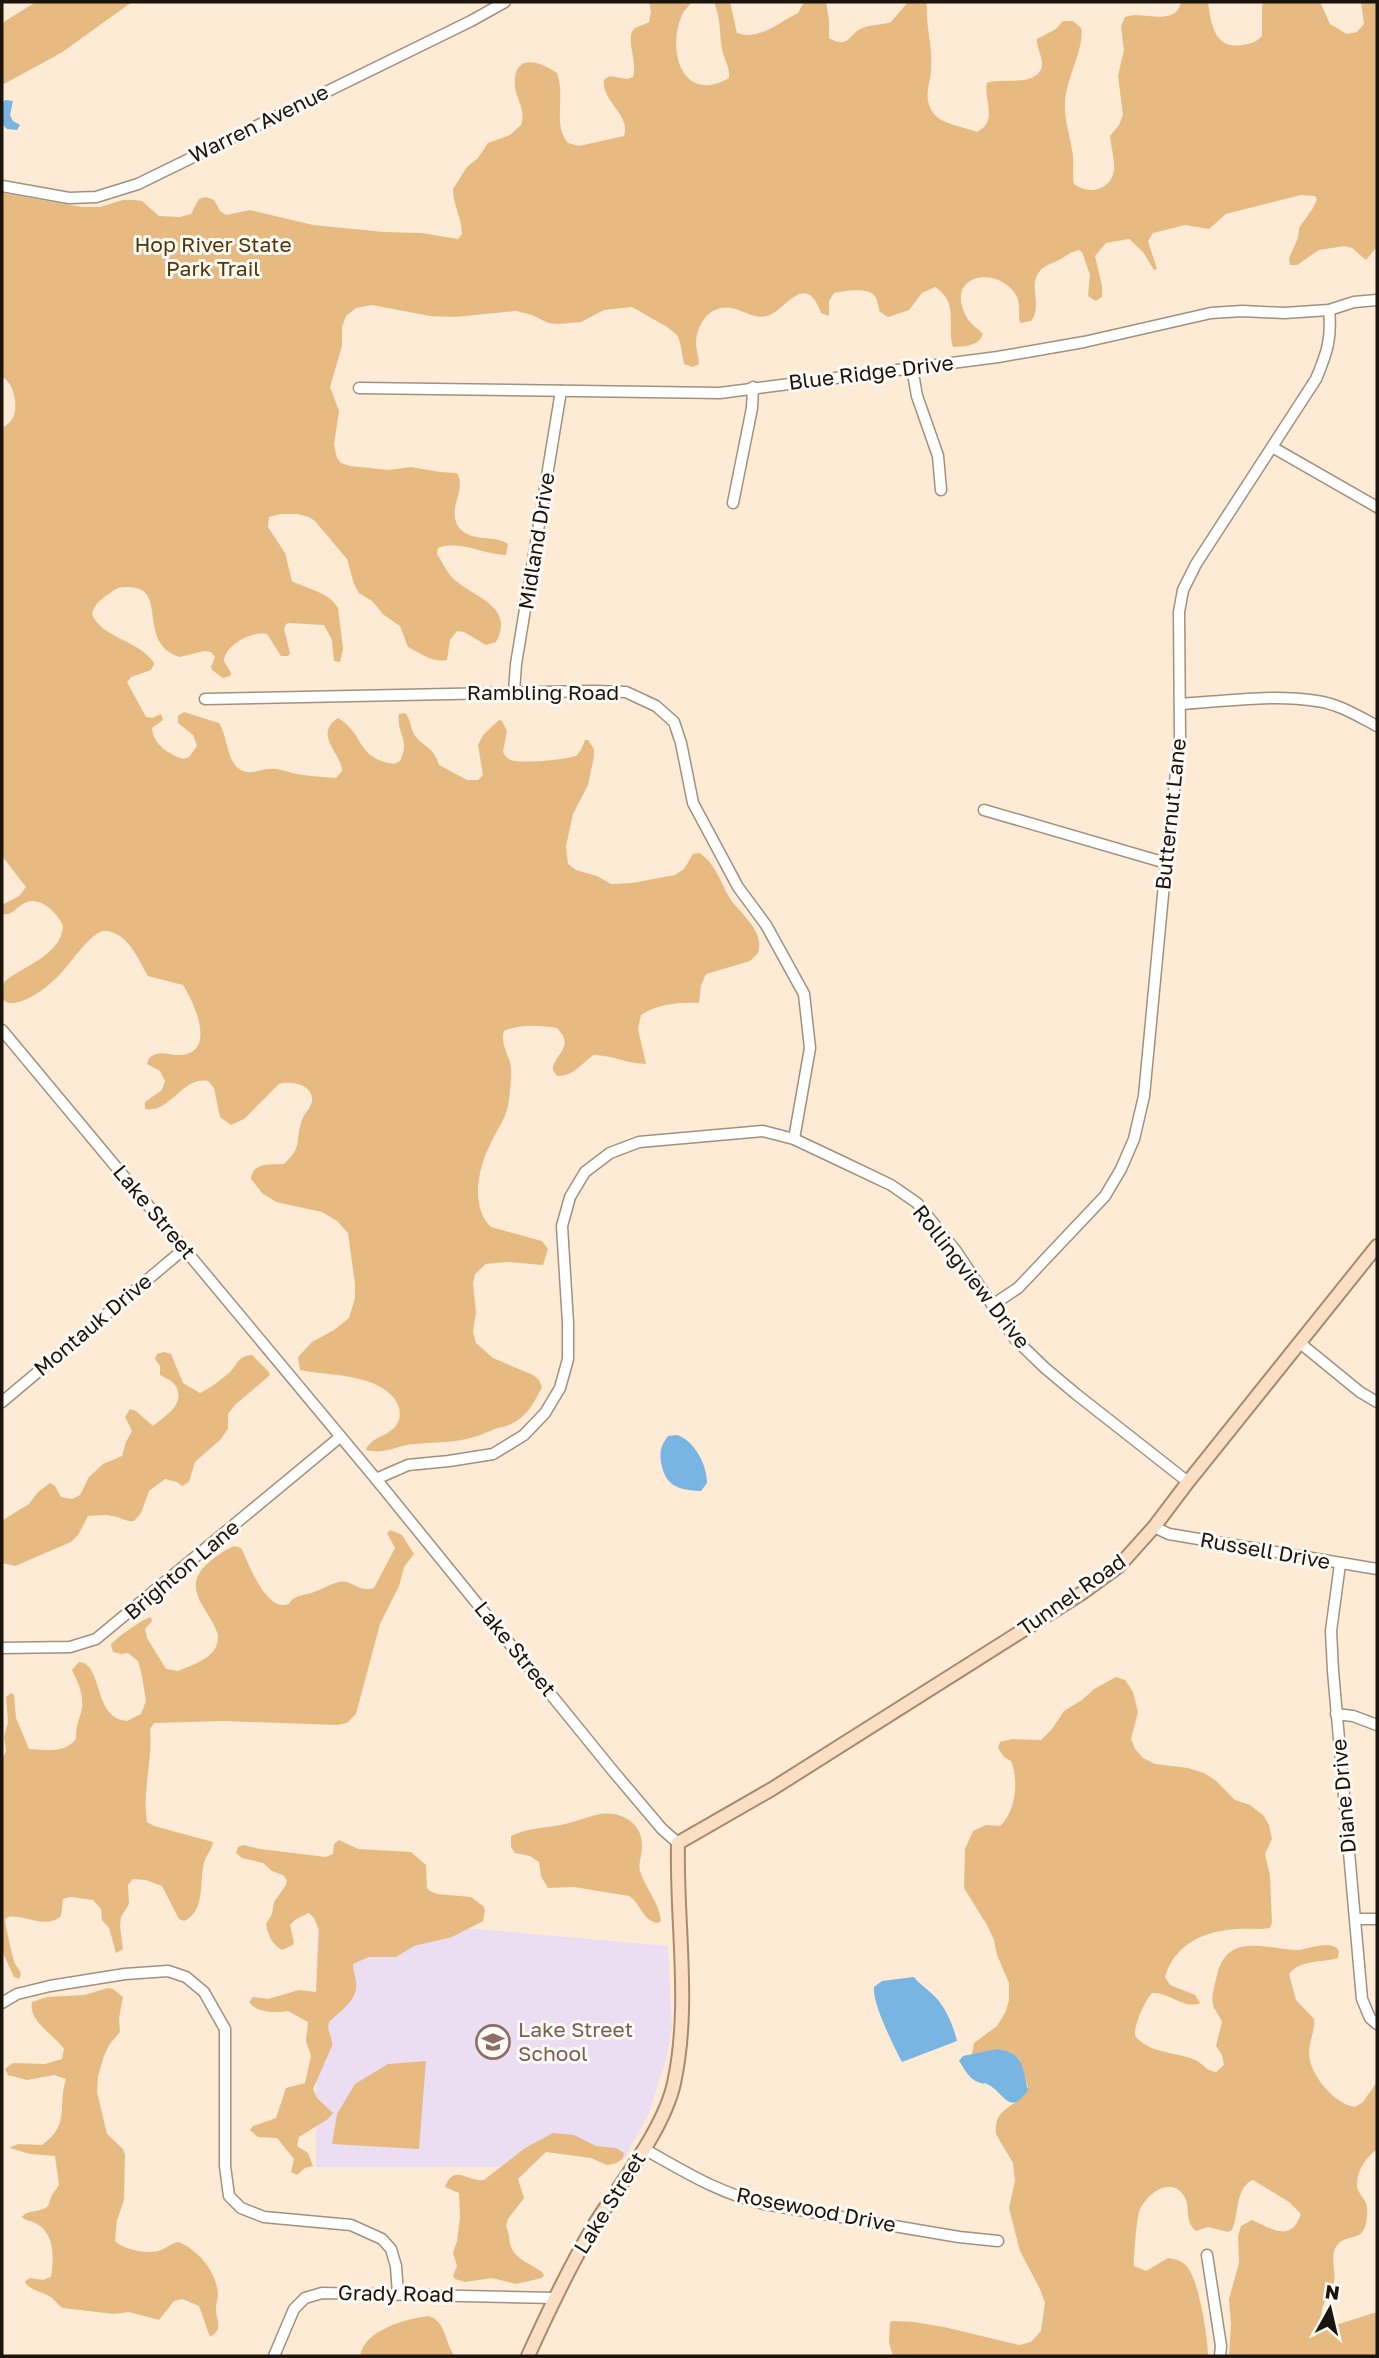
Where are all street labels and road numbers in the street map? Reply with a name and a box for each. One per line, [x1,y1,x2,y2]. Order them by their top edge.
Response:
street label: Warren Avenue [185,78,332,168]
street label: Blue Ridge Drive [787,349,955,395]
street label: Midland Drive [512,471,560,611]
street label: Rambling Road [467,679,619,705]
street label: Butternut Lane [1149,737,1191,891]
street label: Lake Street [108,1159,202,1264]
street label: Rollingview Drive [908,1199,1036,1353]
street label: Montauk Drive [28,1268,156,1381]
street label: Brighton Lane [119,1514,244,1625]
street label: Russell Drive [1198,1526,1332,1574]
street label: Tunnel Road [1013,1548,1130,1641]
street label: Lake Street [469,1595,562,1701]
street label: Diane Drive [1325,1738,1361,1854]
street label: Lake Street [568,2147,651,2258]
street label: Rosewood Drive [734,2181,898,2237]
street label: Grady Road [338,2279,454,2307]

